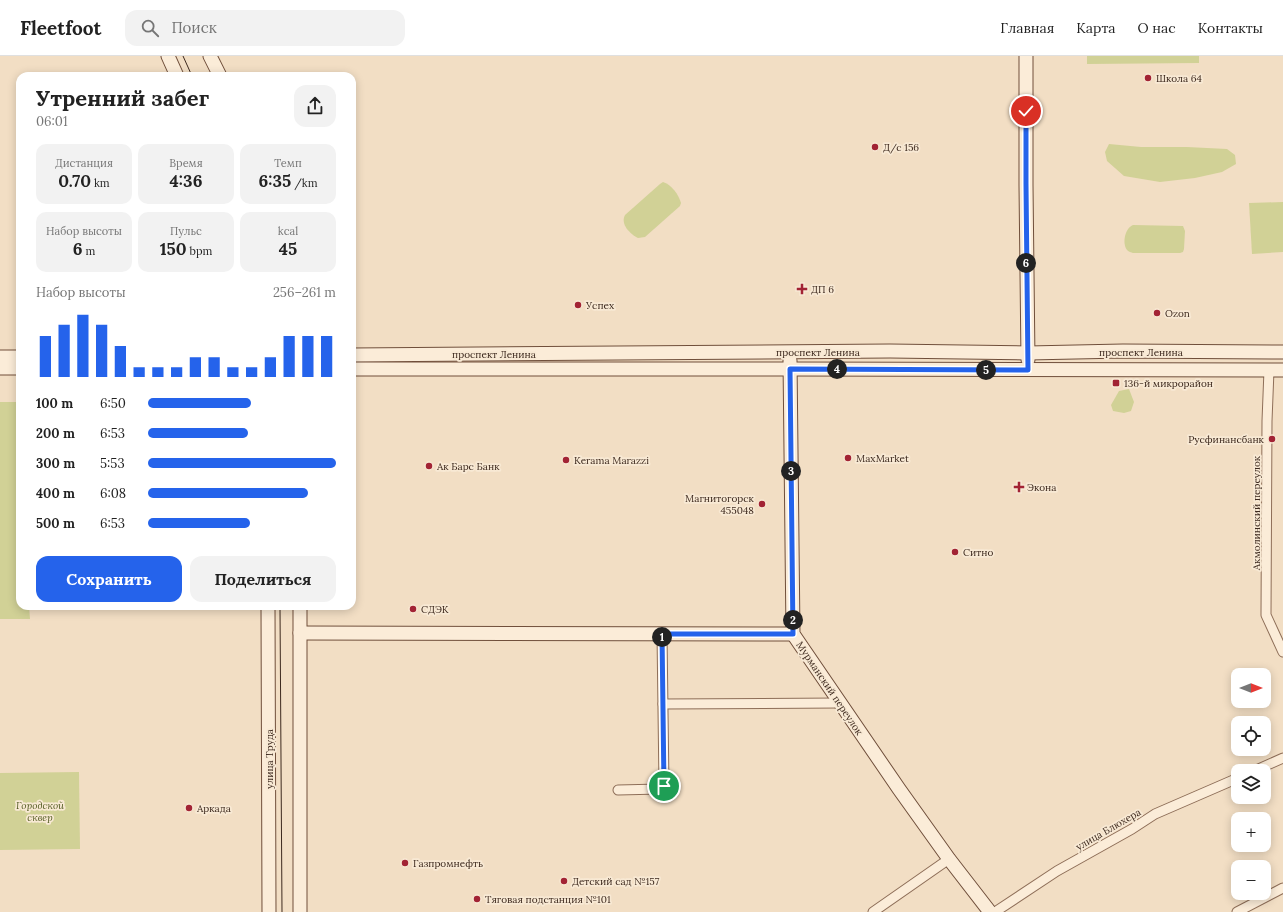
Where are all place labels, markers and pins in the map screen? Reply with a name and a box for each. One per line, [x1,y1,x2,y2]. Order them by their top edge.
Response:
place label: Школа 64 [1156,72,1203,85]
marker: Школа 64 [1143,73,1153,83]
pin [1009,94,1043,128]
place label: Д/с 156 [883,141,919,154]
marker: Д/с 156 [870,142,880,152]
pin: 6 [1016,253,1036,273]
marker: ДП 6 [796,283,808,295]
place label: ДП 6 [811,283,834,296]
place label: Успех [585,299,615,312]
marker: Успех [573,300,583,310]
place label: Ozon [1165,307,1190,320]
marker: Ozon [1152,308,1162,318]
pin: 4 [827,359,847,379]
pin: 5 [976,360,996,380]
place label: 136-й микрорайон [1124,377,1213,390]
marker: 136-й микрорайон [1111,378,1121,388]
place label: Русфинансбанк [1188,433,1265,446]
marker: Русфинансбанк [1267,434,1277,444]
place label: MaxMarket [856,452,909,465]
marker: MaxMarket [843,453,853,463]
place label: Kerama Marazzi [574,454,649,467]
marker: Kerama Marazzi [561,455,571,465]
place label: Ак Барс Банк [436,460,500,473]
marker: Ак Барс Банк [424,461,434,471]
pin: 3 [781,461,801,481]
place label: Экона [1027,481,1057,494]
marker: Экона [1014,482,1024,492]
place label: Магнитогорск 455048 [685,492,755,517]
marker: Магнитогорск 455048 [757,499,767,509]
place label: Ситно [963,546,993,559]
marker: Ситно [950,547,960,557]
place label: СДЭК [421,603,449,616]
marker: СДЭК [408,604,418,614]
pin: 2 [783,610,803,630]
pin: 1 [652,627,672,647]
pin [647,769,681,803]
place label: Аркада [196,802,231,815]
marker: Аркада [184,803,194,813]
place label: Газпромнефть [413,857,483,870]
marker: Газпромнефть [400,858,410,868]
place label: Детский сад №157 [572,875,660,888]
marker: Детский сад №157 [559,876,569,886]
place label: Тяговая подстанция №101 [485,893,611,906]
marker: Тяговая подстанция №101 [472,894,482,904]

